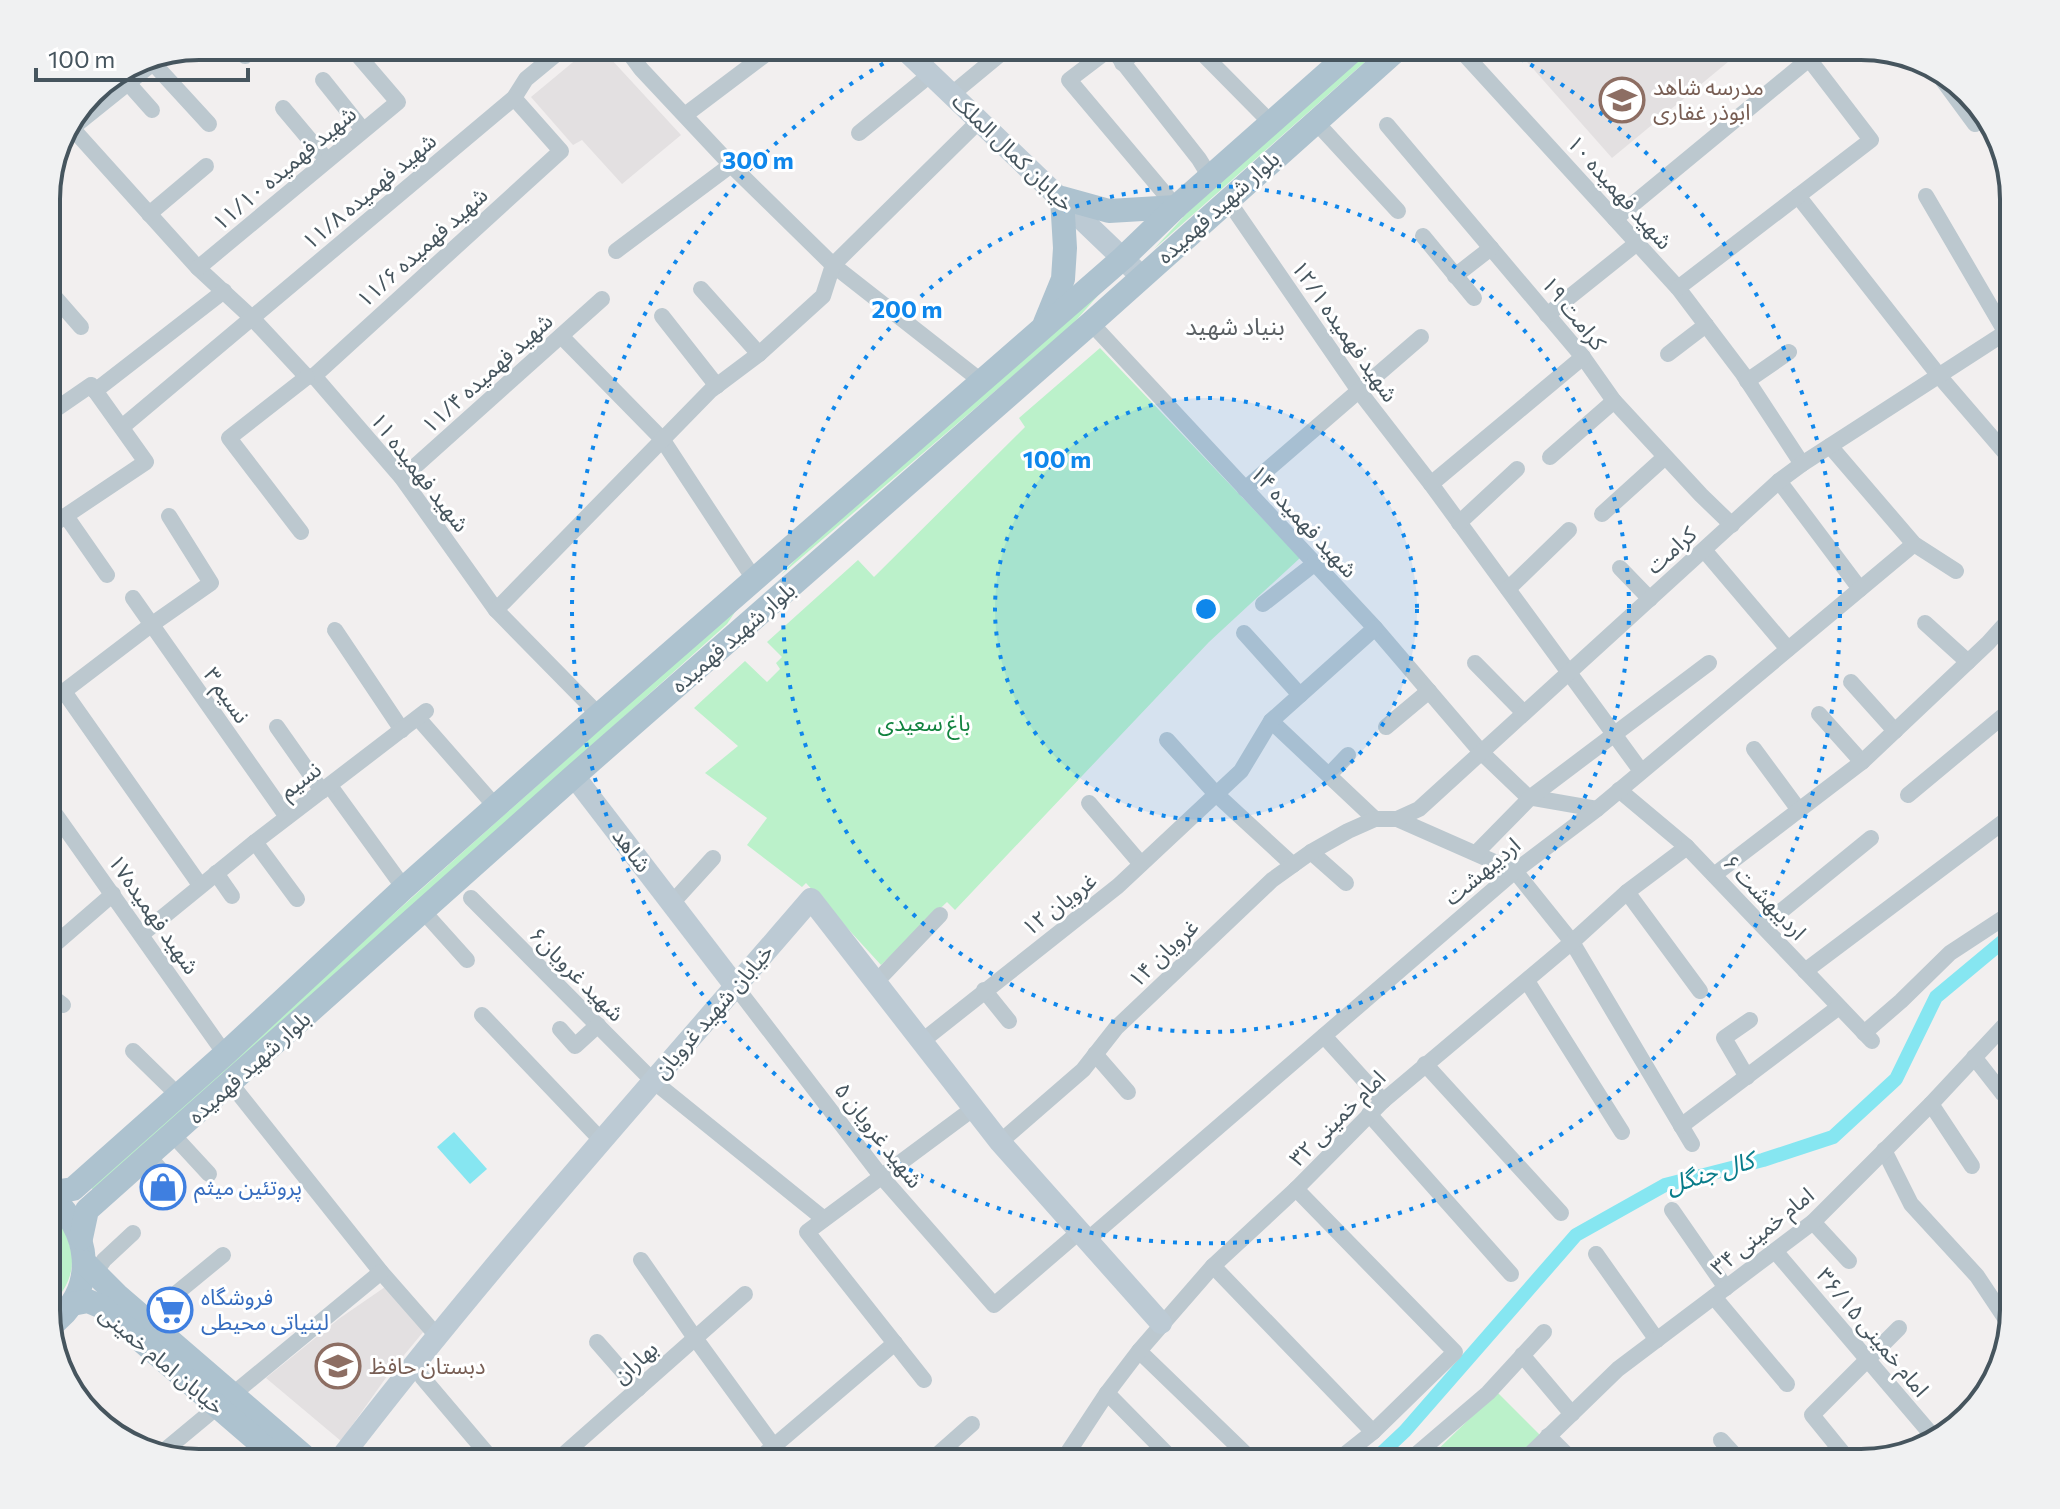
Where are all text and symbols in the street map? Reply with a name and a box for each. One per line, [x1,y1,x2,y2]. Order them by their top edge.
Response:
scale bar [36,32,248,82]
text: 100 m [48,44,115,73]
place label: مدرسه شاهد ابوذر غفاری [1653,73,1764,126]
school or university icon: مدرسه شاهد ابوذر غفاری [1598,76,1646,124]
street label: خیابان کمال الملک [947,87,1080,216]
street label: شهید فهمیده ۱۱/۱۰ [206,100,361,236]
street label: شهید فهمیده ۱۱/۸ [296,127,441,255]
street label: شهید فهمیده ۱۰ [1562,129,1679,254]
text: 300 m [722,145,794,174]
street label: بلوار شهید فهمیده [1151,145,1285,269]
street label: شهید فهمیده ۱۱/۶ [351,181,493,312]
street label: شهید فهمیده ۱۲/۱ [1287,255,1404,407]
street label: کرامت ۱۹ [1536,270,1613,356]
text: 200 m [872,294,942,323]
street label: شهید فهمیده ۱۱/۴ [416,307,558,438]
district label: بنیاد شهید [1185,311,1285,340]
street label: شهید فهمیده ۱۱ [365,406,475,537]
text: 100 m [1023,444,1091,473]
street label: شهید فهمیده ۱۴ [1245,459,1363,583]
street label: کرامت [1640,520,1702,579]
street label: بلوار شهید فهمیده [665,575,801,699]
centre of rings [1192,595,1220,623]
street label: نسیم ۳ [195,662,256,730]
park label: باغ سعیدی [877,709,971,740]
street label: نسیم [274,755,328,807]
street label: شاهد [607,822,658,877]
street label: اردیبهشت [1438,831,1526,911]
street label: اردیبهشت ۶ [1717,848,1813,946]
street label: شهید فهمیده۱۷ [103,849,206,979]
street label: غرویان ۱۲ [1016,866,1101,941]
street label: غرویان ۱۴ [1122,913,1203,993]
street label: شهید غرویان۶ [524,921,630,1027]
street label: خیابان شهید غرویان [647,938,778,1083]
street label: بلوار شهید فهمیده [182,1005,316,1129]
street label: امام خمینی ۳۲ [1283,1064,1393,1174]
street label: شهید غرویان ۵ [830,1076,929,1193]
water label: کال جنگل [1662,1143,1761,1200]
shop icon: پروتئین میثم [139,1163,187,1211]
place label: پروتئین میثم [194,1173,302,1204]
street label: امام خمینی ۳۴ [1705,1181,1821,1284]
street label: امام خمینی ۳۶/۱۵ [1809,1262,1935,1404]
place label: فروشگاه لبنیاتی محیطی [201,1283,329,1335]
supermarket icon: فروشگاه لبنیاتی محیطی [146,1286,194,1334]
street label: خیابان امام خمینی [92,1300,230,1423]
street label: بهاران [607,1334,663,1390]
school or university icon: دبستان حافظ [314,1342,362,1390]
place label: دبستان حافظ [369,1352,485,1379]

